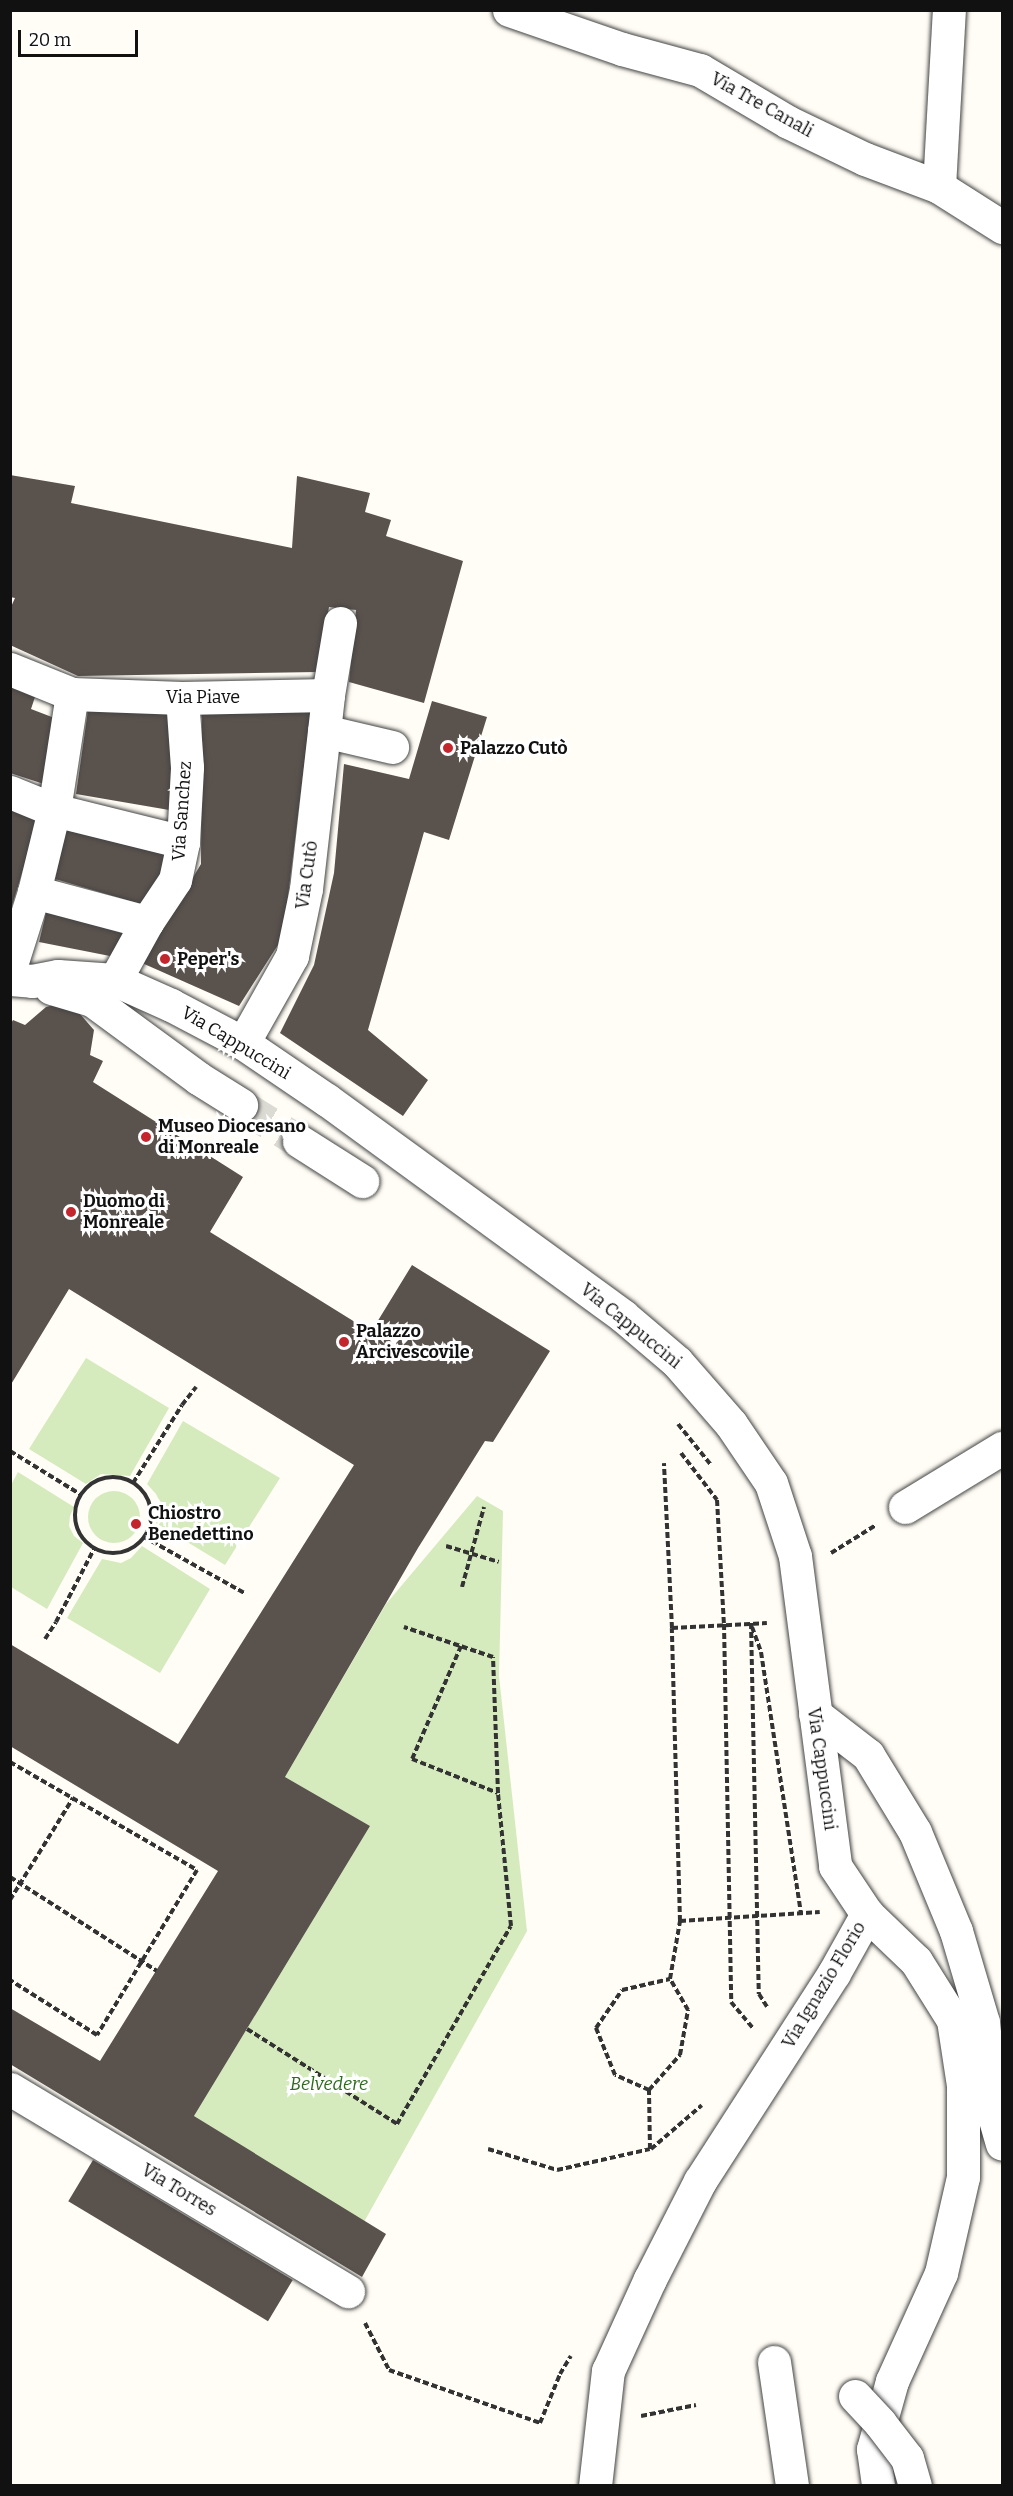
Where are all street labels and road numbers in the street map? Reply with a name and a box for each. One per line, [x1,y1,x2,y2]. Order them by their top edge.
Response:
street label: Via Tre Canali [707,68,817,142]
street label: Via Piave [166,686,240,708]
street label: Via Sanchez [168,760,196,862]
street label: Via Cutò [291,839,323,911]
street label: Via Cappuccini [177,1002,295,1084]
street label: Via Cappuccini [576,1279,686,1373]
street label: Via Cappuccini [803,1706,841,1832]
street label: Via Ignazio Florio [778,1918,870,2052]
street label: Via Torres [137,2159,221,2221]

